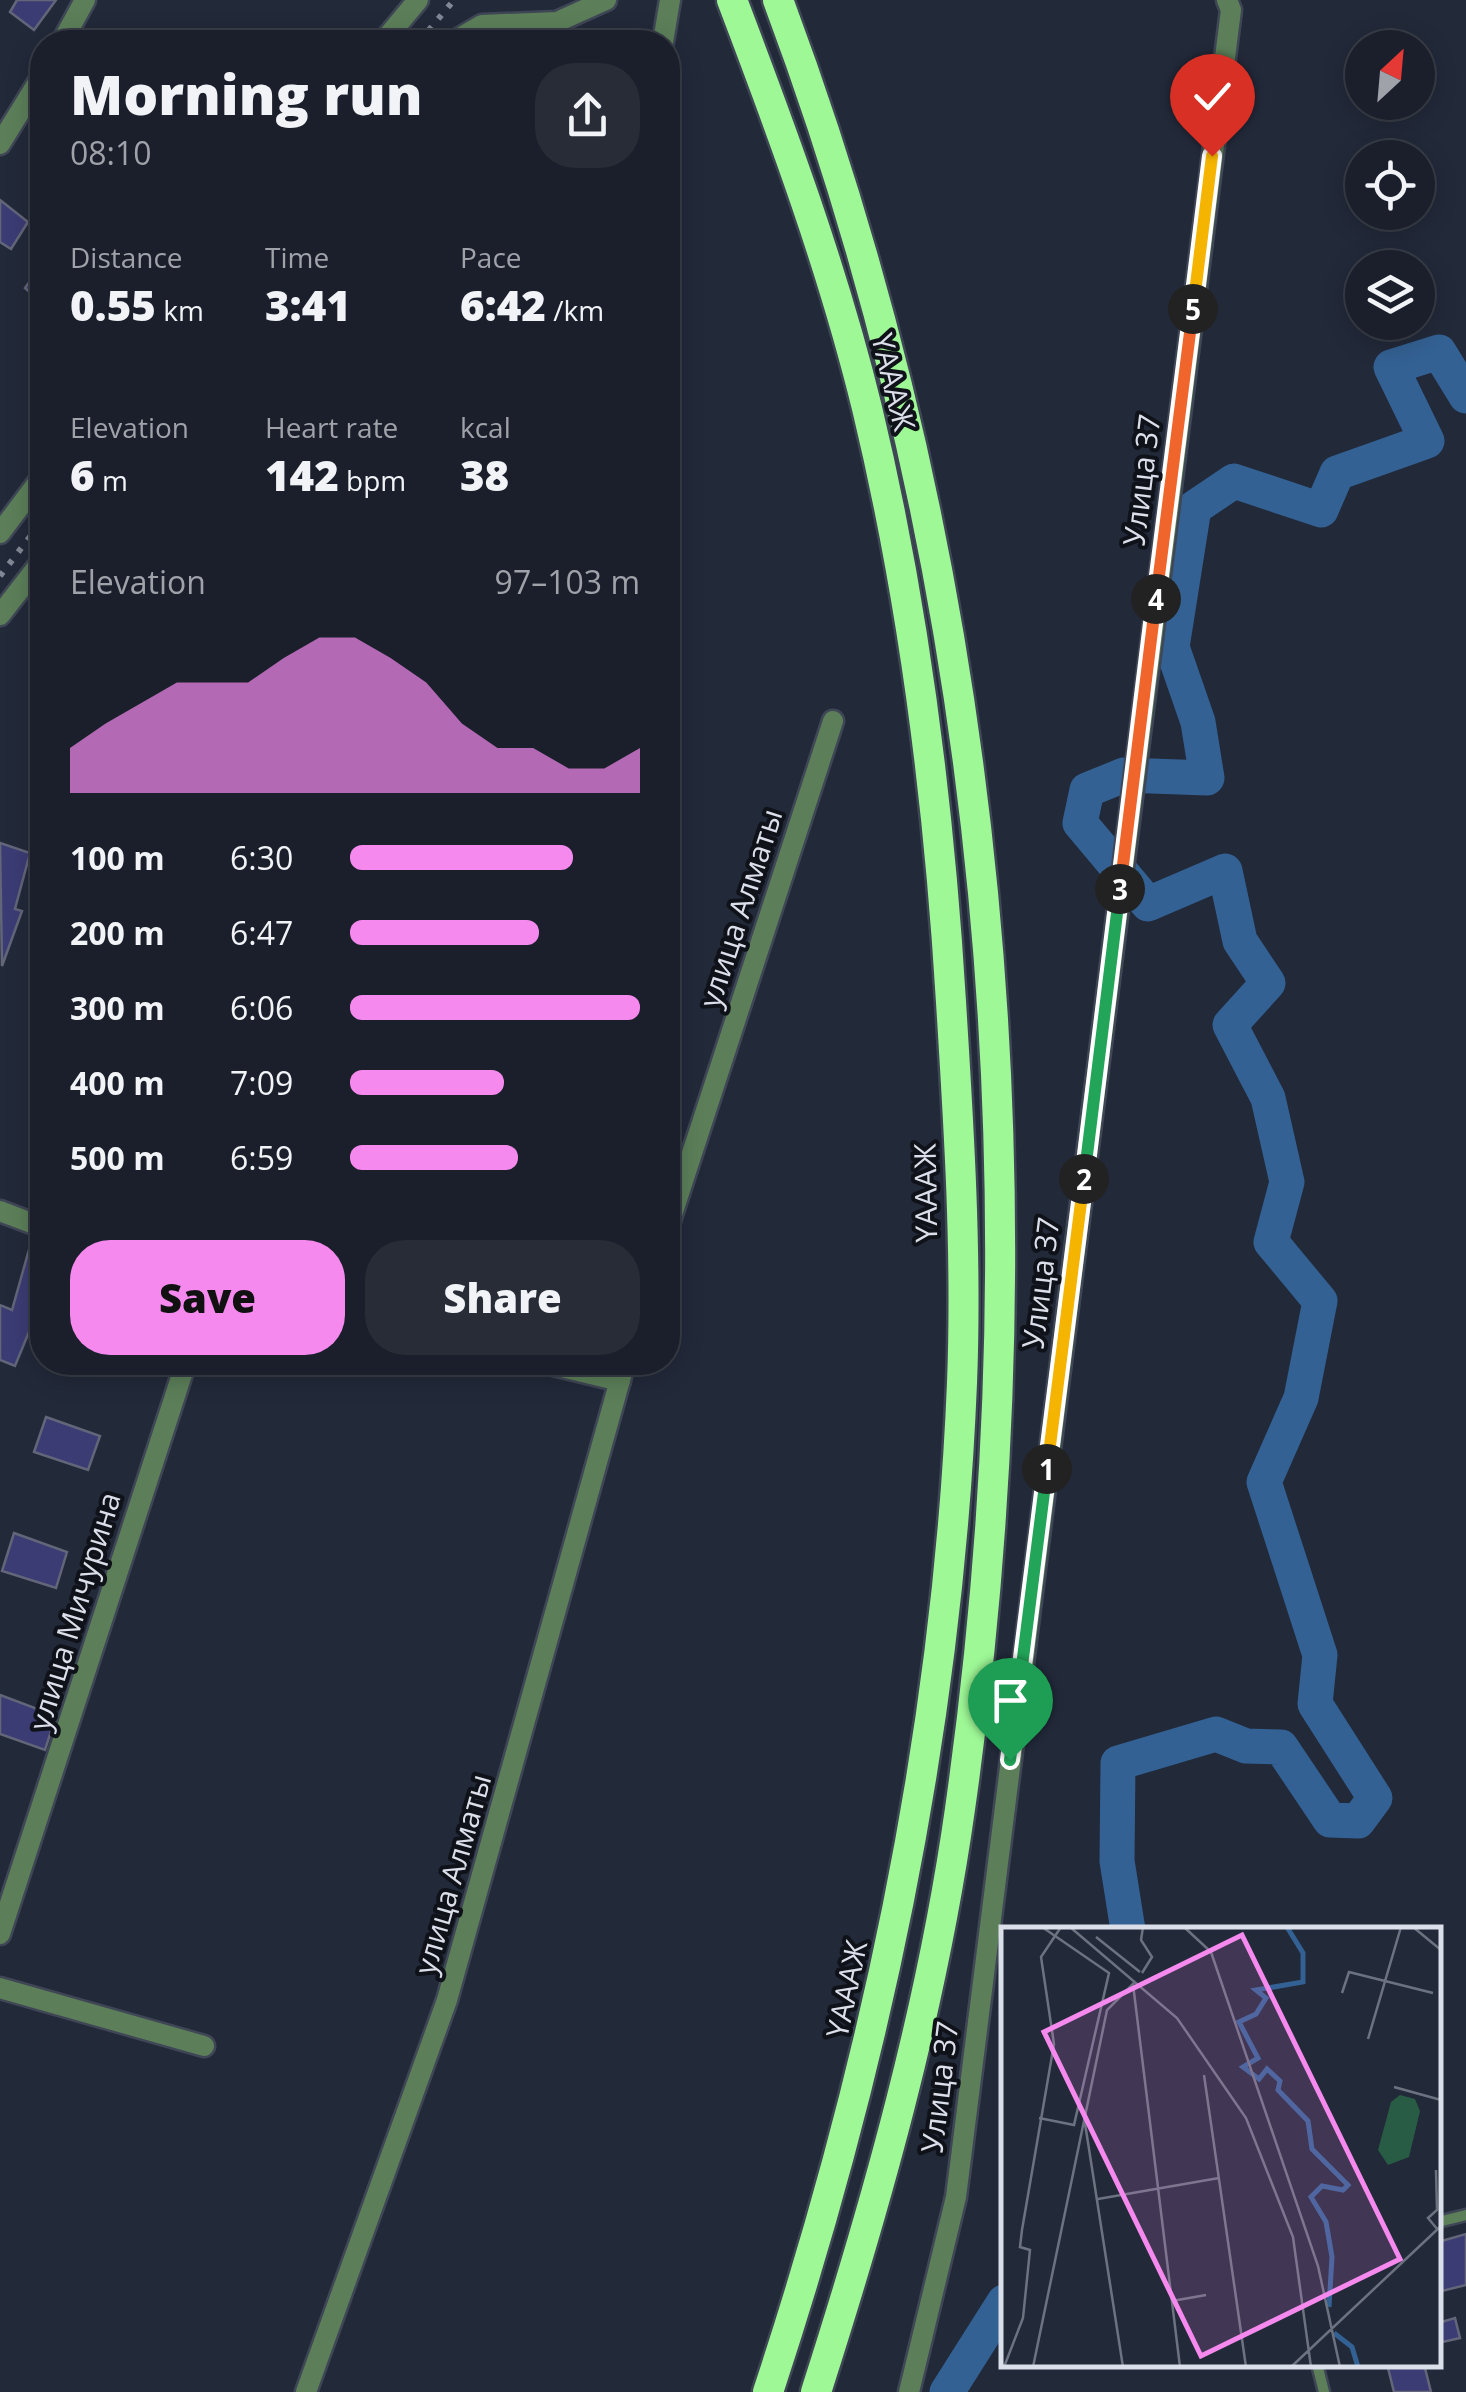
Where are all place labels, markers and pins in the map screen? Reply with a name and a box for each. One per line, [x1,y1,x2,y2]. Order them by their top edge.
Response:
pin [1170,54,1255,157]
pin: 5 [1168,284,1218,334]
pin: 4 [1131,574,1181,624]
pin: 3 [1095,864,1145,914]
pin: 2 [1059,1154,1109,1204]
pin: 1 [1022,1444,1072,1494]
pin [968,1658,1053,1761]

